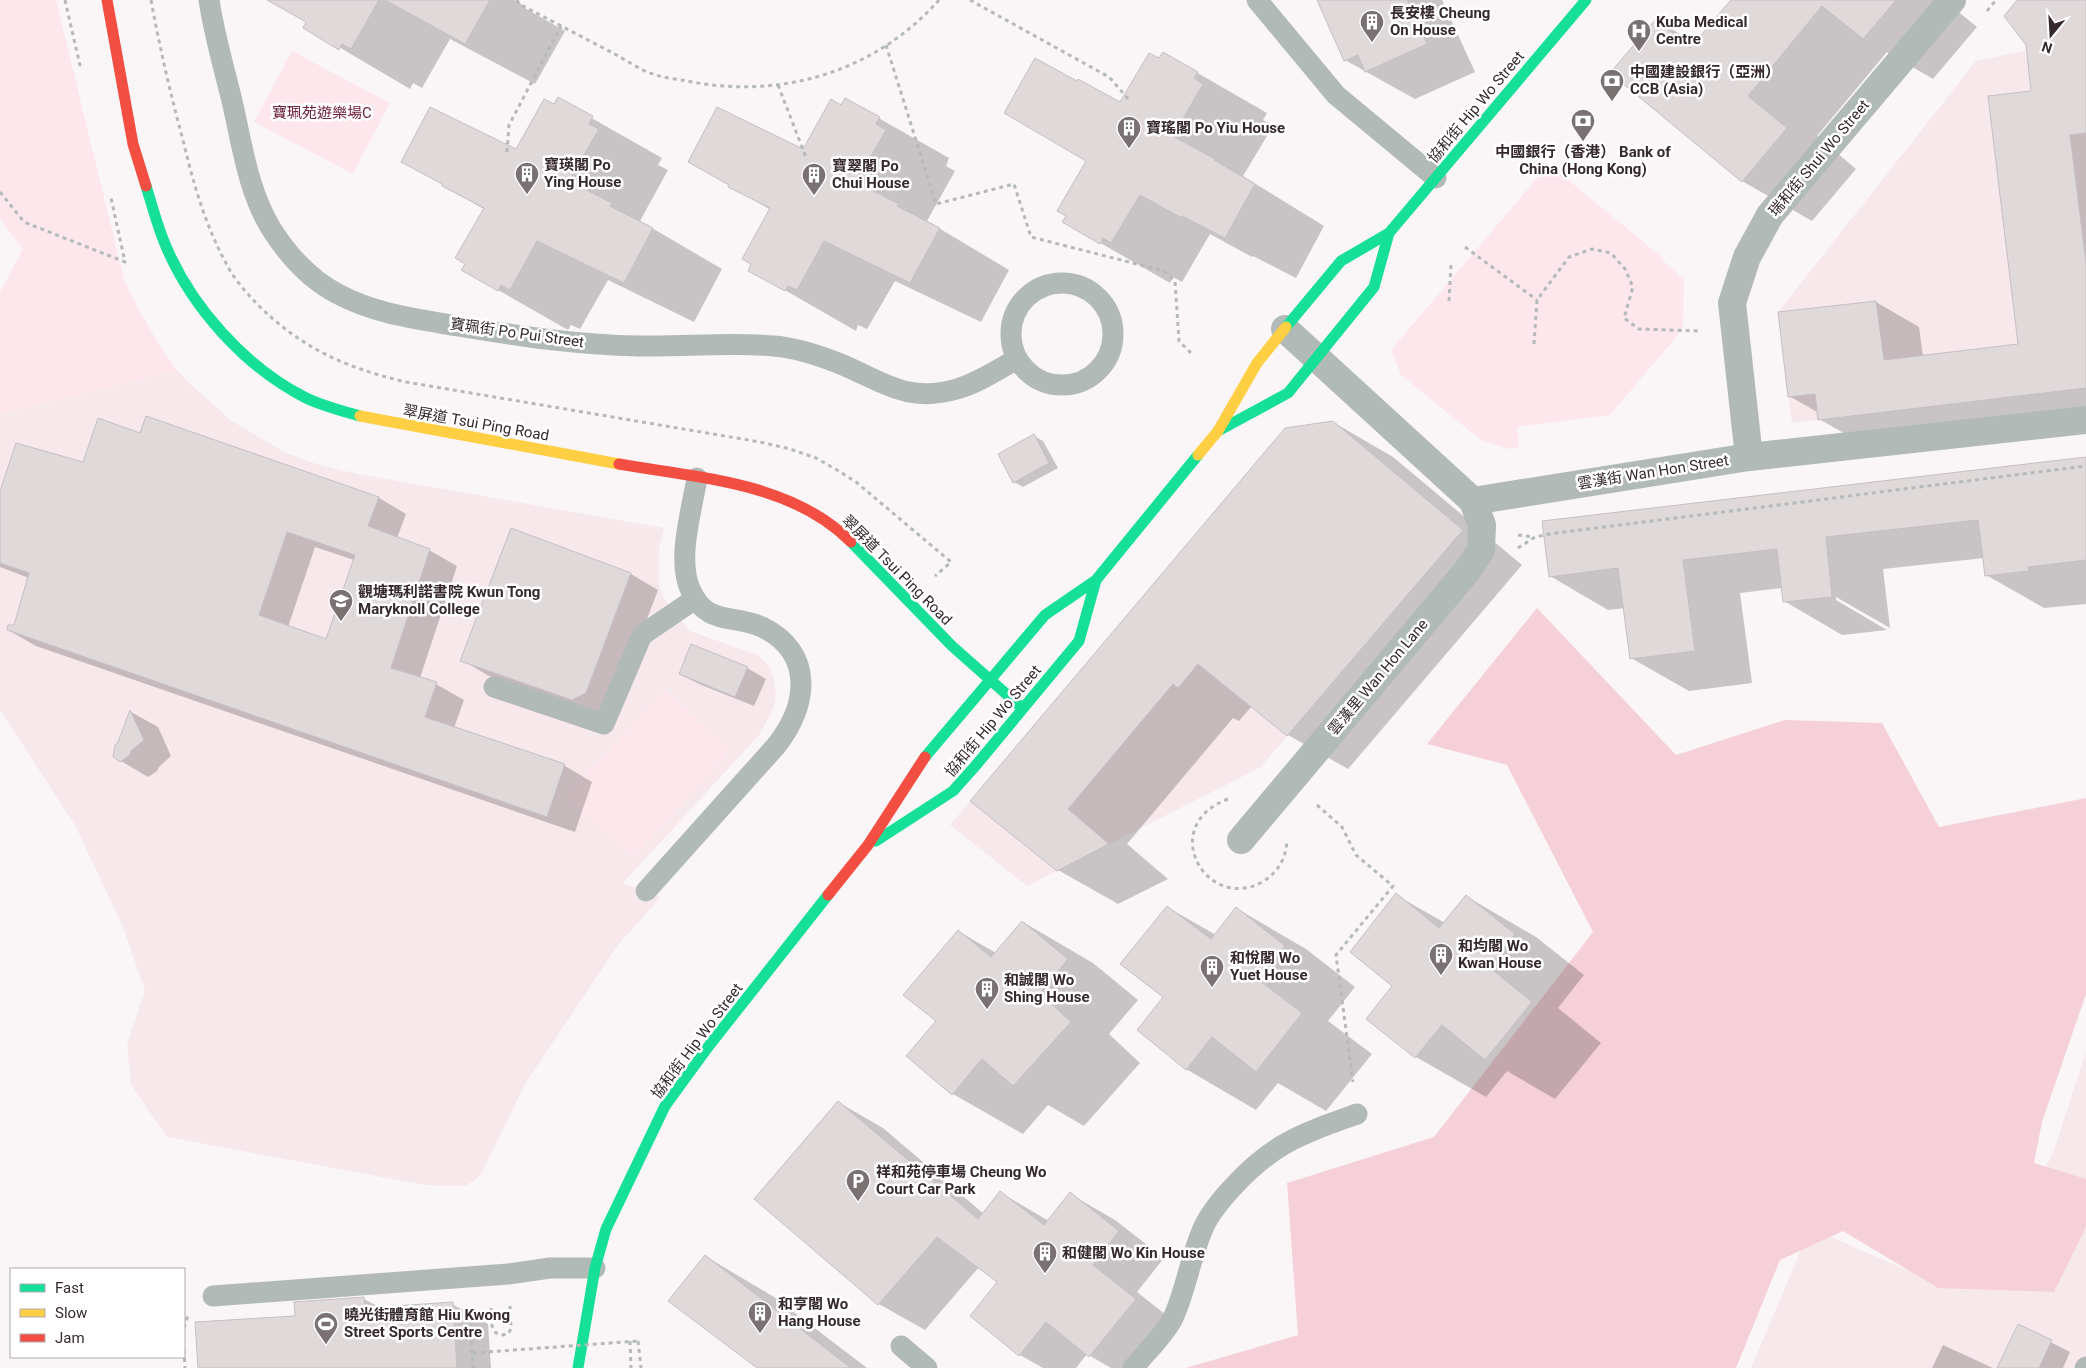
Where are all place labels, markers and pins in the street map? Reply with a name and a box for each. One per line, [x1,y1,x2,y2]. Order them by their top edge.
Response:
place label: 長安樓 Cheung On House [1390,4,1490,39]
building icon: 長安樓 Cheung On House [1359,9,1385,43]
place label: Kuba Medical Centre [1656,13,1747,48]
hospital icon: Kuba Medical Centre [1626,18,1652,52]
place label: 中國建設銀行（亞洲） CCB (Asia) [1630,63,1780,98]
bank icon: 中國建設銀行（亞洲） CCB (Asia) [1599,68,1625,102]
bank icon: 中國銀行（香港） Bank of China (Hong Kong) [1570,108,1596,142]
building icon: 寶瑤閣 Po Yiu House [1116,115,1142,149]
place label: 寶瑤閣 Po Yiu House [1146,119,1285,137]
place label: 中國銀行（香港） Bank of China (Hong Kong) [1495,143,1671,178]
place label: 寶瑛閣 Po Ying House [544,156,621,191]
place label: 寶翠閣 Po Chui House [832,157,910,192]
building icon: 寶瑛閣 Po Ying House [514,161,540,195]
building icon: 寶翠閣 Po Chui House [801,162,827,196]
place label: 觀塘瑪利諾書院 Kwun Tong Maryknoll College [358,583,540,618]
school or university icon: 觀塘瑪利諾書院 Kwun Tong Maryknoll College [328,588,354,622]
place label: 和均閣 Wo Kwan House [1458,937,1542,972]
building icon: 和均閣 Wo Kwan House [1428,942,1454,976]
place label: 和悅閣 Wo Yuet House [1230,949,1308,984]
building icon: 和悅閣 Wo Yuet House [1199,954,1225,988]
place label: 和誠閣 Wo Shing House [1004,971,1090,1006]
building icon: 和誠閣 Wo Shing House [974,976,1000,1010]
place label: 祥和苑停車場 Cheung Wo Court Car Park [876,1163,1047,1198]
parking icon: 祥和苑停車場 Cheung Wo Court Car Park [845,1168,871,1202]
building icon: 和健閣 Wo Kin House [1032,1240,1058,1274]
place label: 和健閣 Wo Kin House [1062,1244,1205,1262]
place label: 和亨閣 Wo Hang House [778,1295,861,1330]
building icon: 和亨閣 Wo Hang House [747,1300,773,1334]
place label: 曉光街體育館 Hiu Kwong Street Sports Centre [344,1306,510,1341]
sports icon: 曉光街體育館 Hiu Kwong Street Sports Centre [313,1311,339,1345]

